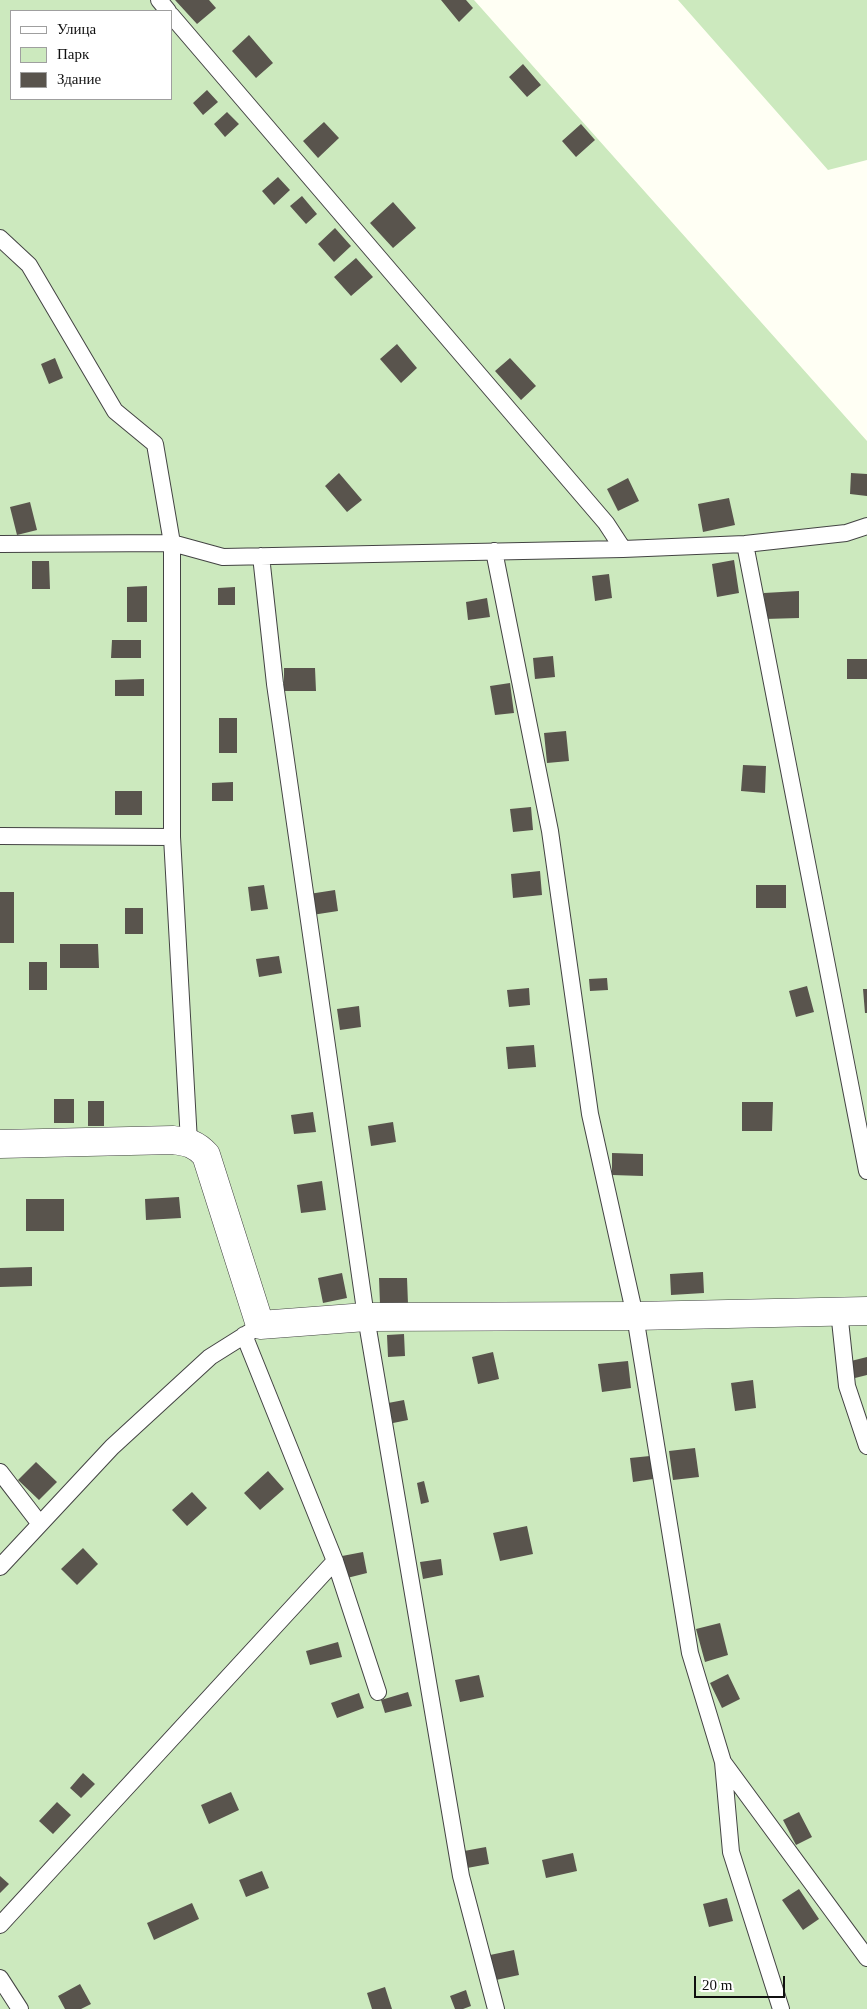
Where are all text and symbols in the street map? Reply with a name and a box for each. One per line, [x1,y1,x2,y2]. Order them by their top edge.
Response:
legend [10,10,172,100]
text: Улица [57,21,96,37]
text: Парк [57,46,89,62]
text: Здание [57,71,101,87]
scale bar [697,1966,788,1998]
text: 20 m [702,1977,732,1993]

